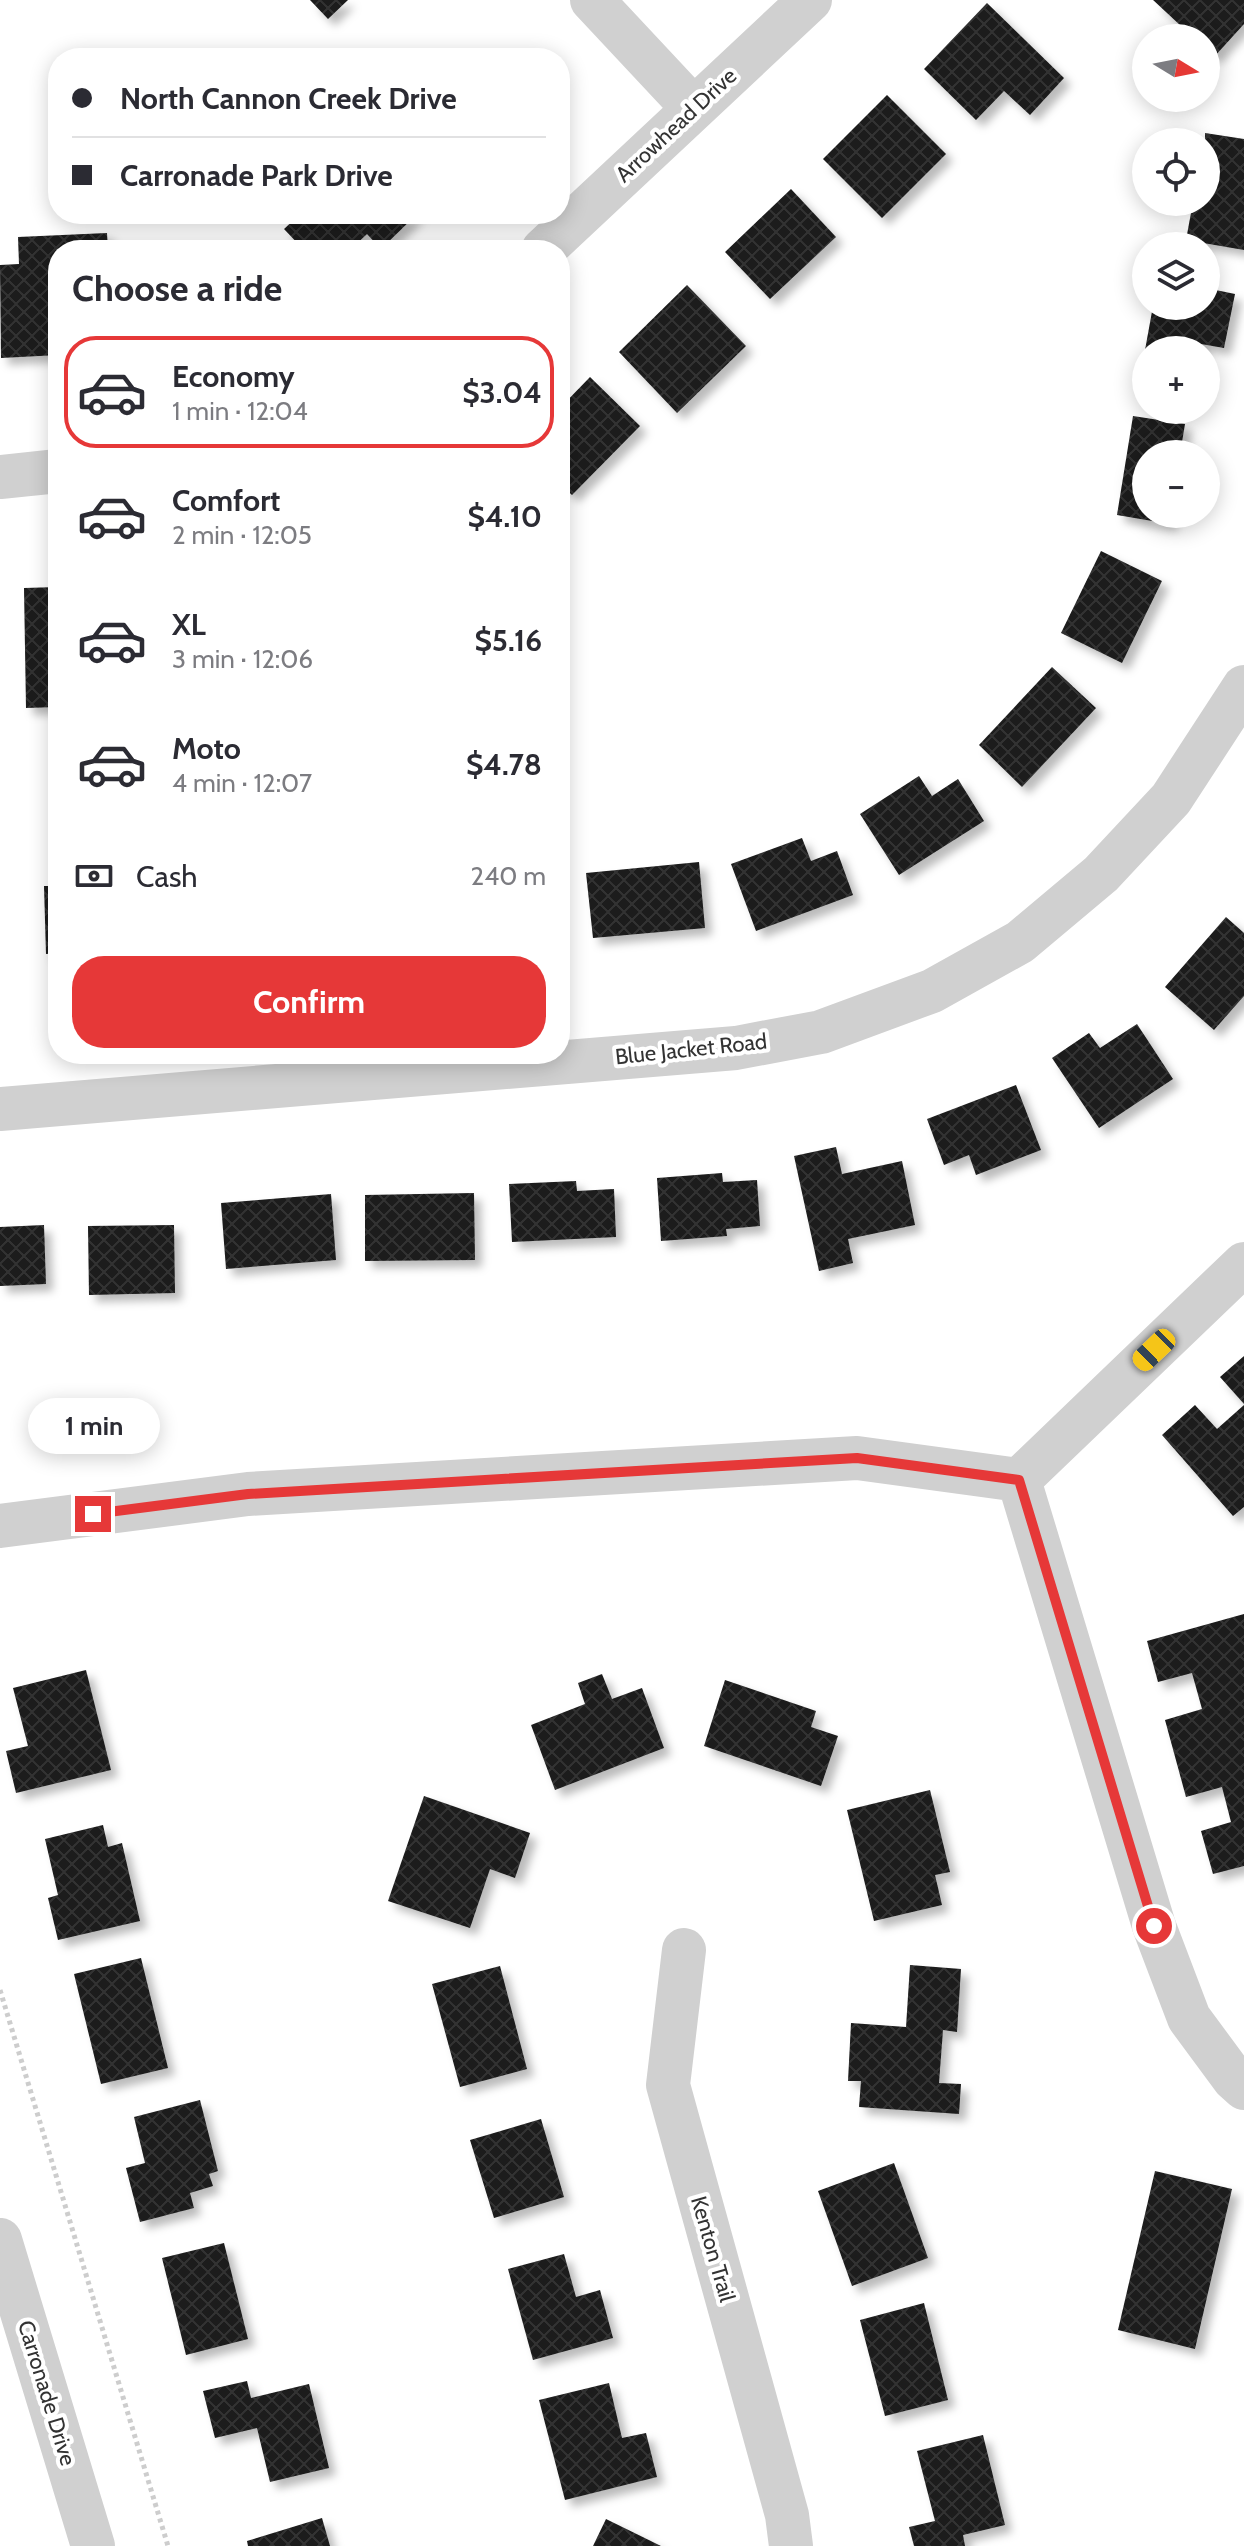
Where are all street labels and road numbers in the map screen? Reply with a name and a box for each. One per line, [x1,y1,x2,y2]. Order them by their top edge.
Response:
street label: Arrowhead Drive [610,62,742,188]
street label: Blue Jacket Road [614,1028,768,1070]
street label: Kenton Trail [685,2193,741,2306]
street label: Carronade Drive [12,2317,82,2469]

